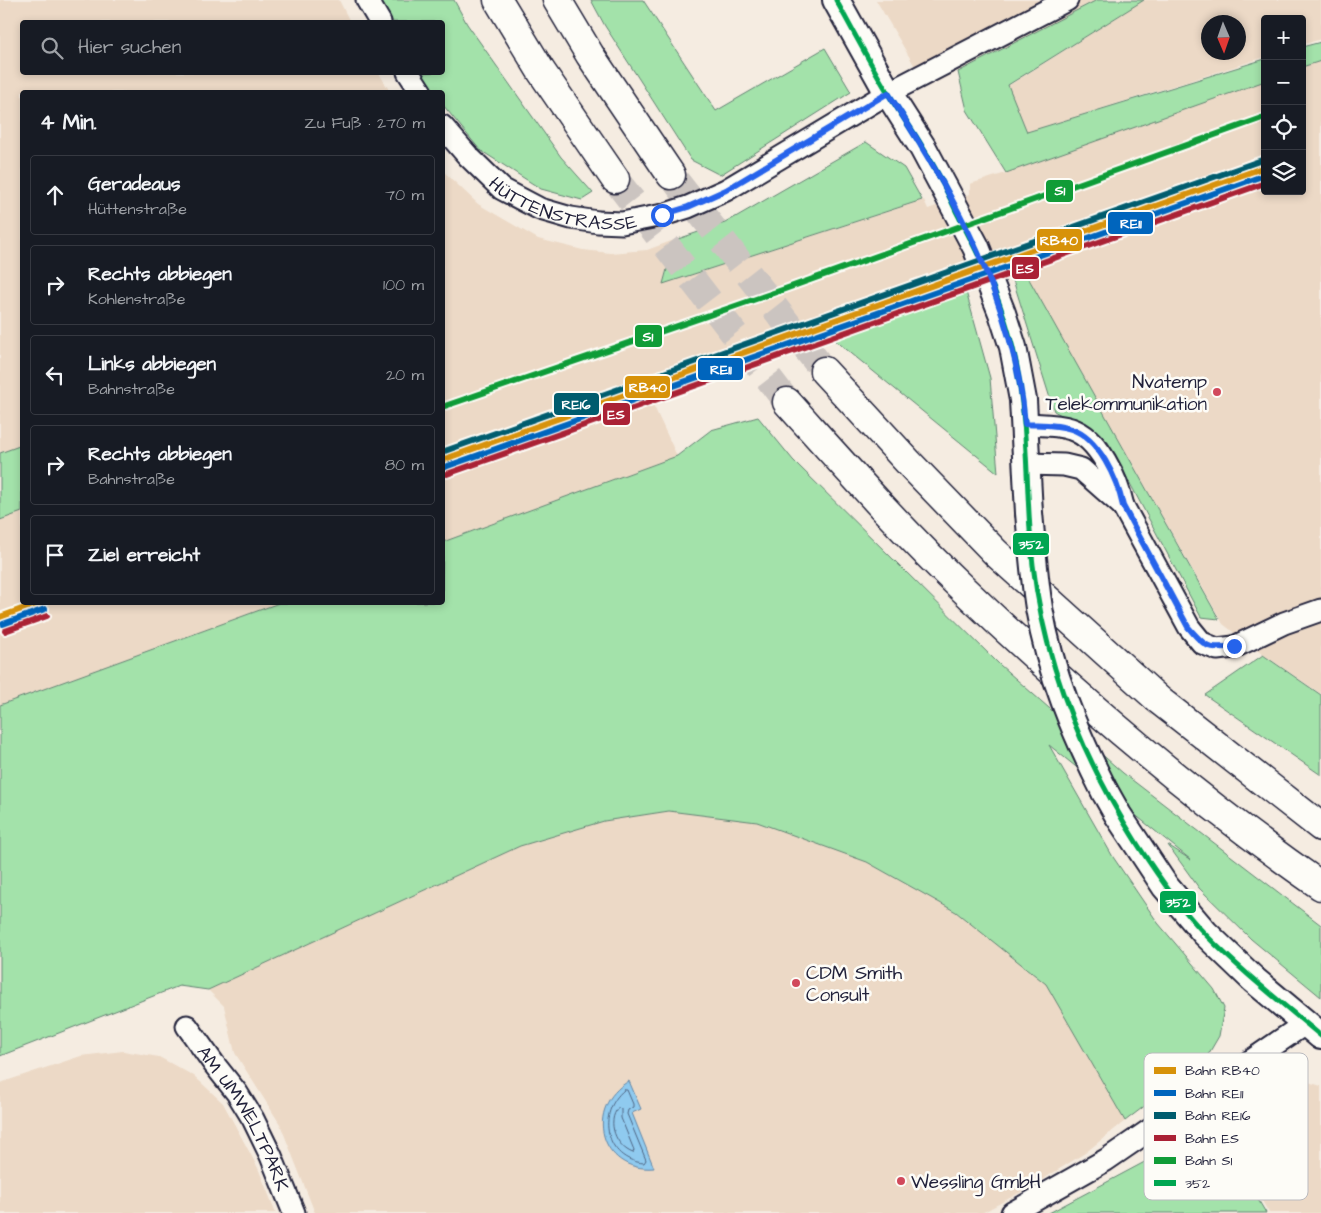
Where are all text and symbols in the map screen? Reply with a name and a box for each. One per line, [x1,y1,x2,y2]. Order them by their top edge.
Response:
north arrow [1201,15,1246,60]
map controls [1261,15,1306,195]
button: + [1261,15,1306,60]
search box [20,20,445,75]
icon: search [38,34,66,62]
text: Hier suchen [78,34,181,61]
button: − [1261,60,1306,105]
button: locate [1261,105,1306,150]
text: 4 Min. [40,108,97,137]
text: Zu Fuß · 270 m [304,112,425,134]
button: layers [1261,150,1306,195]
text: Geradeaus [88,171,180,198]
street label: HÜTTENSTRASSE [482,171,639,238]
line badge: S1 [1045,179,1074,203]
icon: ahead [41,181,69,209]
text: S1 [1054,181,1066,201]
text: 70 m [385,184,424,206]
text: Hüttenstraße [88,198,187,220]
route start [651,204,674,227]
line badge: RE11 [1107,211,1154,235]
text: RE11 [1120,214,1142,234]
line badge: RB40 [1036,228,1083,252]
text: RB40 [1040,231,1078,251]
line badge: ES [1011,256,1040,280]
text: ES [1016,259,1034,279]
text: Rechts abbiegen [88,261,232,288]
icon: right [41,271,69,299]
text: 100 m [383,274,424,296]
text: Kohlenstraße [88,288,185,310]
line badge: S1 [634,324,663,348]
text: S1 [642,327,654,347]
text: Links abbiegen [88,351,216,378]
line badge: RE11 [697,357,744,381]
text: RE11 [710,360,732,380]
icon: left [41,361,69,389]
text: 20 m [386,364,424,386]
place label: Nvatemp Telekommunikation [1046,369,1207,418]
line badge: RB40 [624,375,671,399]
text: Bahnstraße [88,378,175,400]
text: RB40 [629,378,667,398]
marker: Nvatemp Telekommunikation [1211,386,1223,398]
line badge: RE16 [553,392,600,416]
text: RE16 [562,395,591,415]
line badge: ES [602,402,631,426]
text: ES [607,405,625,425]
text: Rechts abbiegen [88,441,232,468]
icon: right [41,451,69,479]
text: 80 m [385,454,424,476]
text: Bahnstraße [88,468,175,490]
line badge: 352 [1012,532,1050,556]
text: 352 [1017,535,1045,555]
icon: arrive [41,541,69,569]
text: Ziel erreicht [88,542,200,569]
route end [1223,635,1246,658]
line badge: 352 [1159,890,1197,914]
text: 352 [1164,893,1192,913]
place label: CDM Smith Consult [806,960,903,1009]
marker: CDM Smith Consult [790,977,802,989]
street label: AM UMWELTPARK [190,1040,296,1196]
legend [1144,1053,1308,1200]
text: Bahn RB40 [1185,1061,1260,1081]
text: Bahn RE11 [1185,1084,1244,1104]
text: Bahn RE16 [1185,1106,1251,1126]
text: Bahn ES [1185,1129,1239,1149]
text: Bahn S1 [1185,1151,1233,1171]
place label: Wessling GmbH [911,1169,1041,1197]
text: 352 [1185,1174,1210,1194]
marker: Wessling GmbH [895,1175,907,1187]

